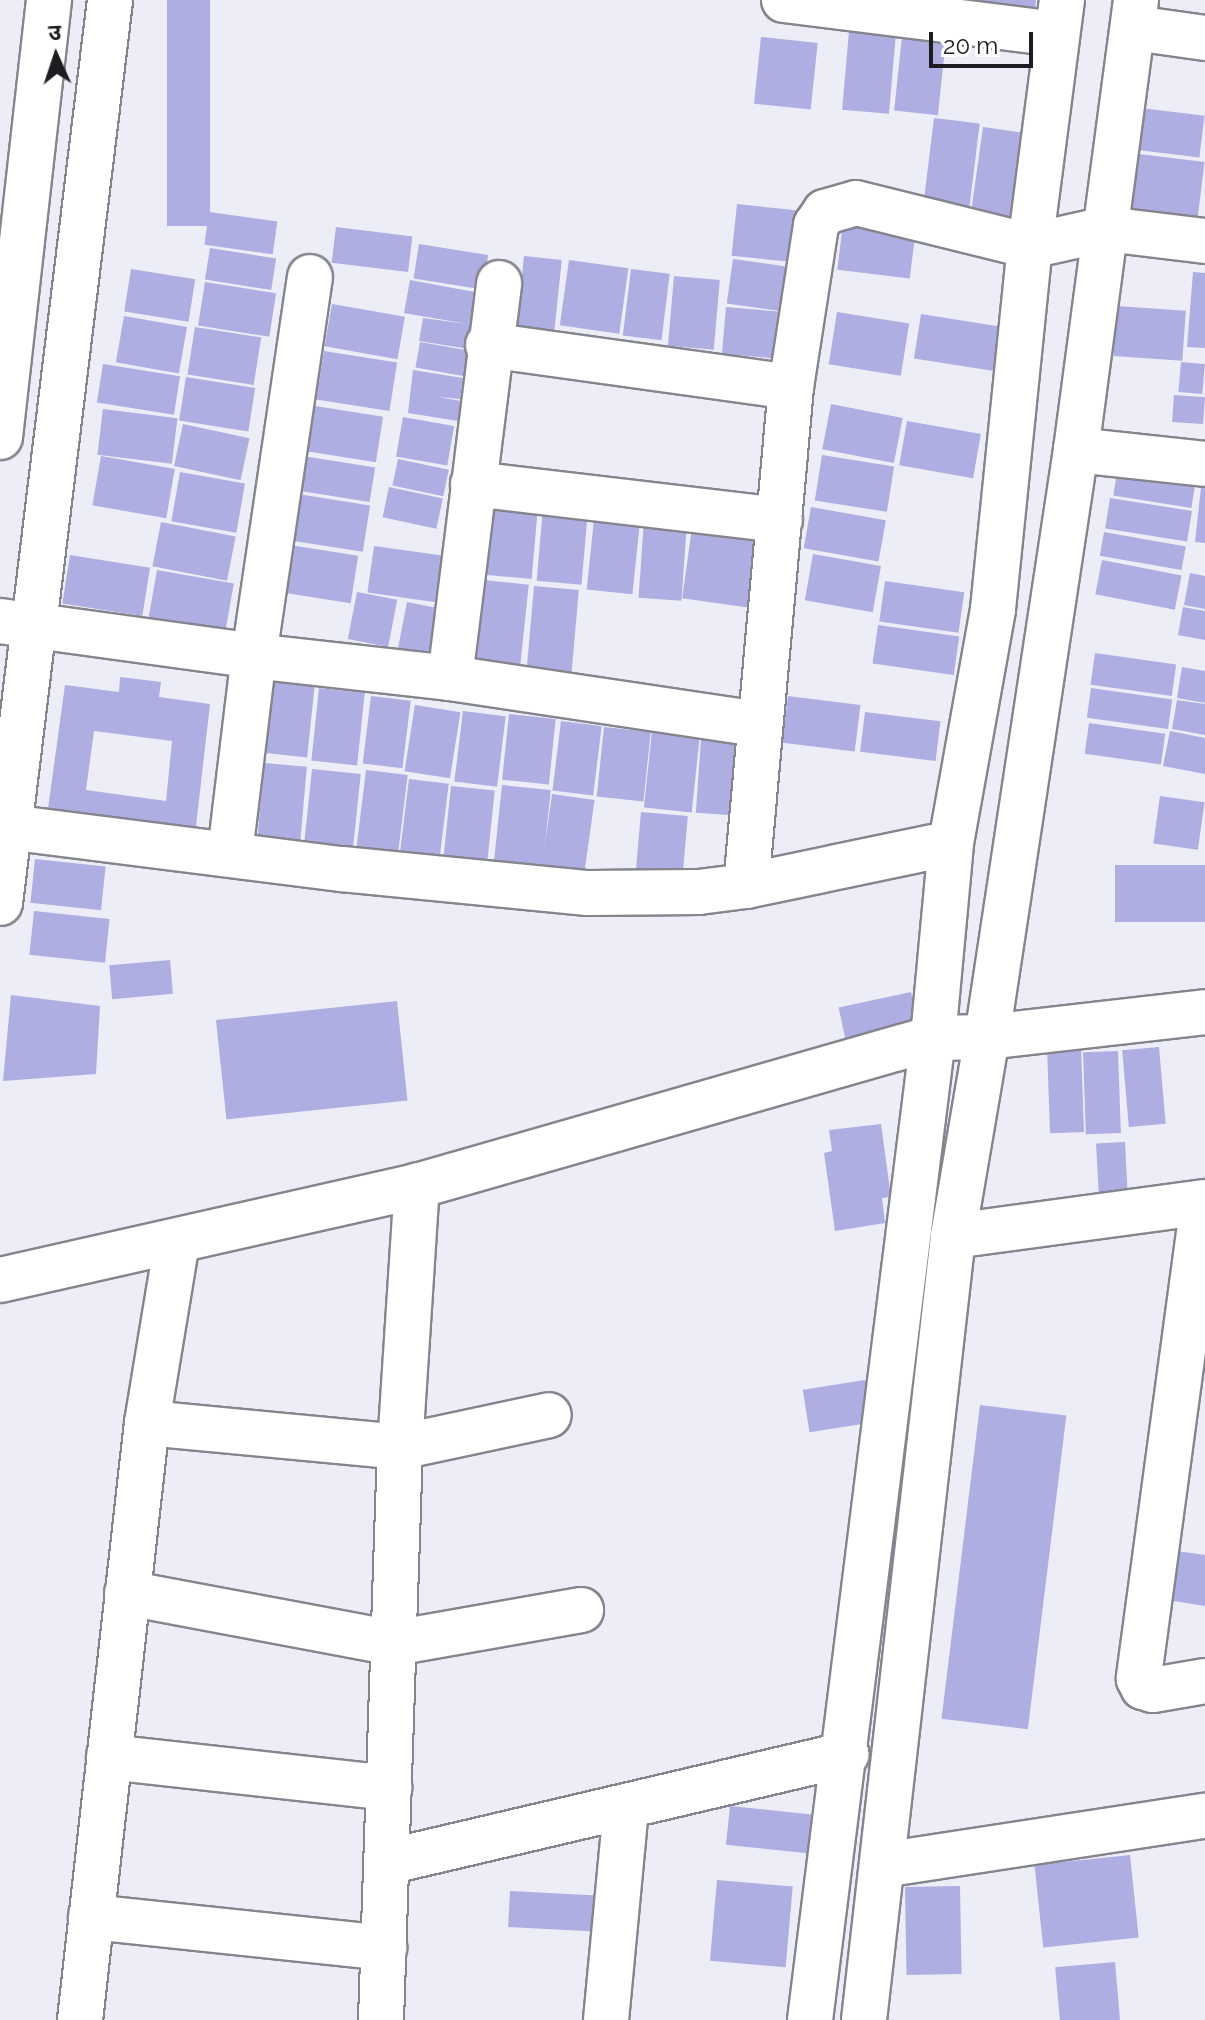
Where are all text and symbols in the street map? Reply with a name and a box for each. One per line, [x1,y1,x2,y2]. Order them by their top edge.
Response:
north arrow [16,16,96,96]
scale bar [933,16,1037,66]
text: उ [48,19,62,45]
text: 20 m [943,31,998,60]

